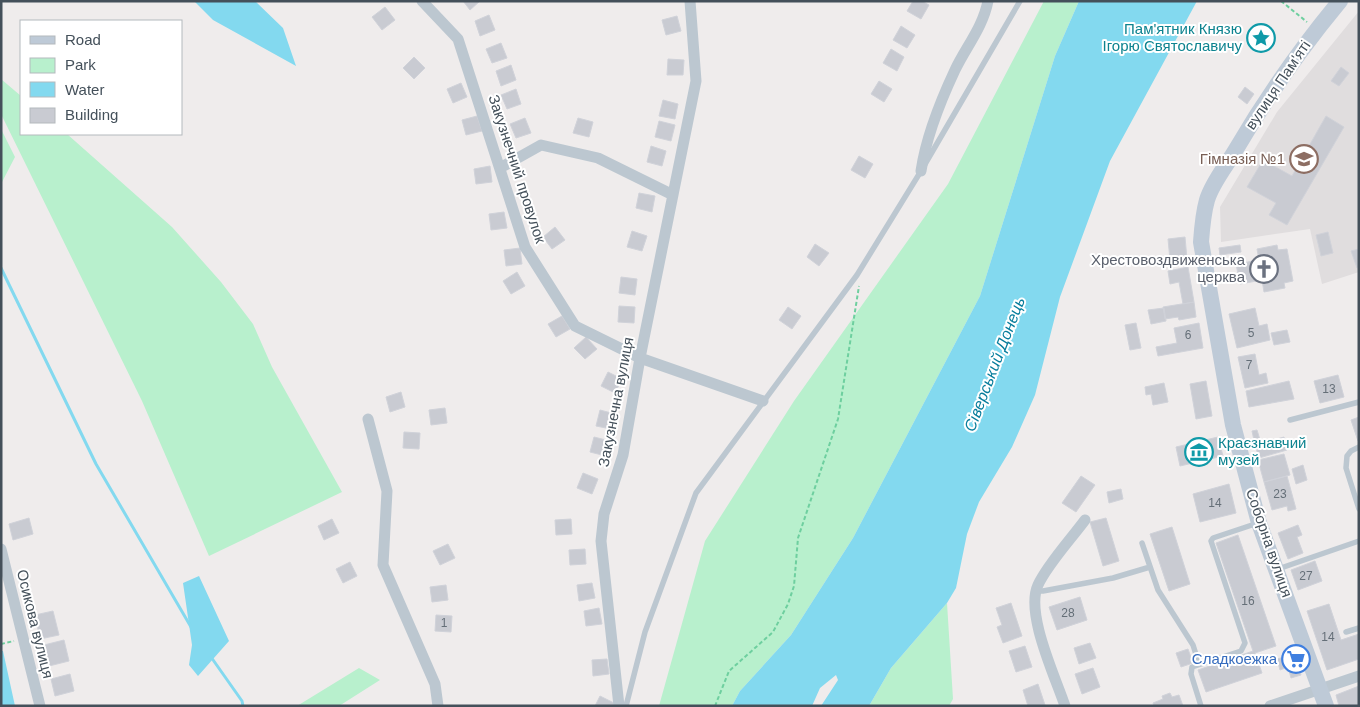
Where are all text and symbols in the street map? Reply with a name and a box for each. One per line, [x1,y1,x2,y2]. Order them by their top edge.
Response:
legend [20,20,182,135]
place label: Пам'ятник Князю Ігорю Святославичу [1103,20,1242,54]
place icon: Пам'ятник Князю Ігорю Святославичу [1246,23,1276,53]
text: Road [65,31,101,48]
street label: вулиця Пам'яті [1242,37,1314,132]
text: Park [65,56,96,73]
text: Water [65,81,104,98]
street label: Закузнечний провулок [485,92,550,246]
text: Building [65,106,118,123]
school or university icon: Гімназія №1 [1289,144,1319,174]
place label: Гімназія №1 [1200,150,1285,167]
place label: Хрестовоздвиженська церква [1091,251,1246,285]
church icon: Хрестовоздвиженська церква [1249,254,1279,284]
water label: Сіверський Донець [961,295,1028,434]
house number: 5 [1248,326,1255,340]
house number: 6 [1185,328,1192,342]
street label: Закузнечна вулиця [595,336,636,468]
house number: 7 [1246,358,1253,372]
house number: 13 [1322,382,1336,396]
place label: Краєзнавчий музей [1218,434,1306,468]
museum icon: Краєзнавчий музей [1184,437,1214,467]
street label: Соборна вулиця [1243,486,1296,599]
house number: 23 [1273,487,1287,501]
house number: 14 [1208,496,1222,510]
street label: Осикова вулиця [14,568,57,680]
house number: 27 [1299,569,1313,583]
house number: 16 [1241,594,1255,608]
house number: 28 [1061,606,1075,620]
house number: 1 [441,616,448,630]
house number: 14 [1321,630,1335,644]
supermarket icon: Сладкоежка [1281,644,1311,674]
place label: Сладкоежка [1192,650,1278,667]

